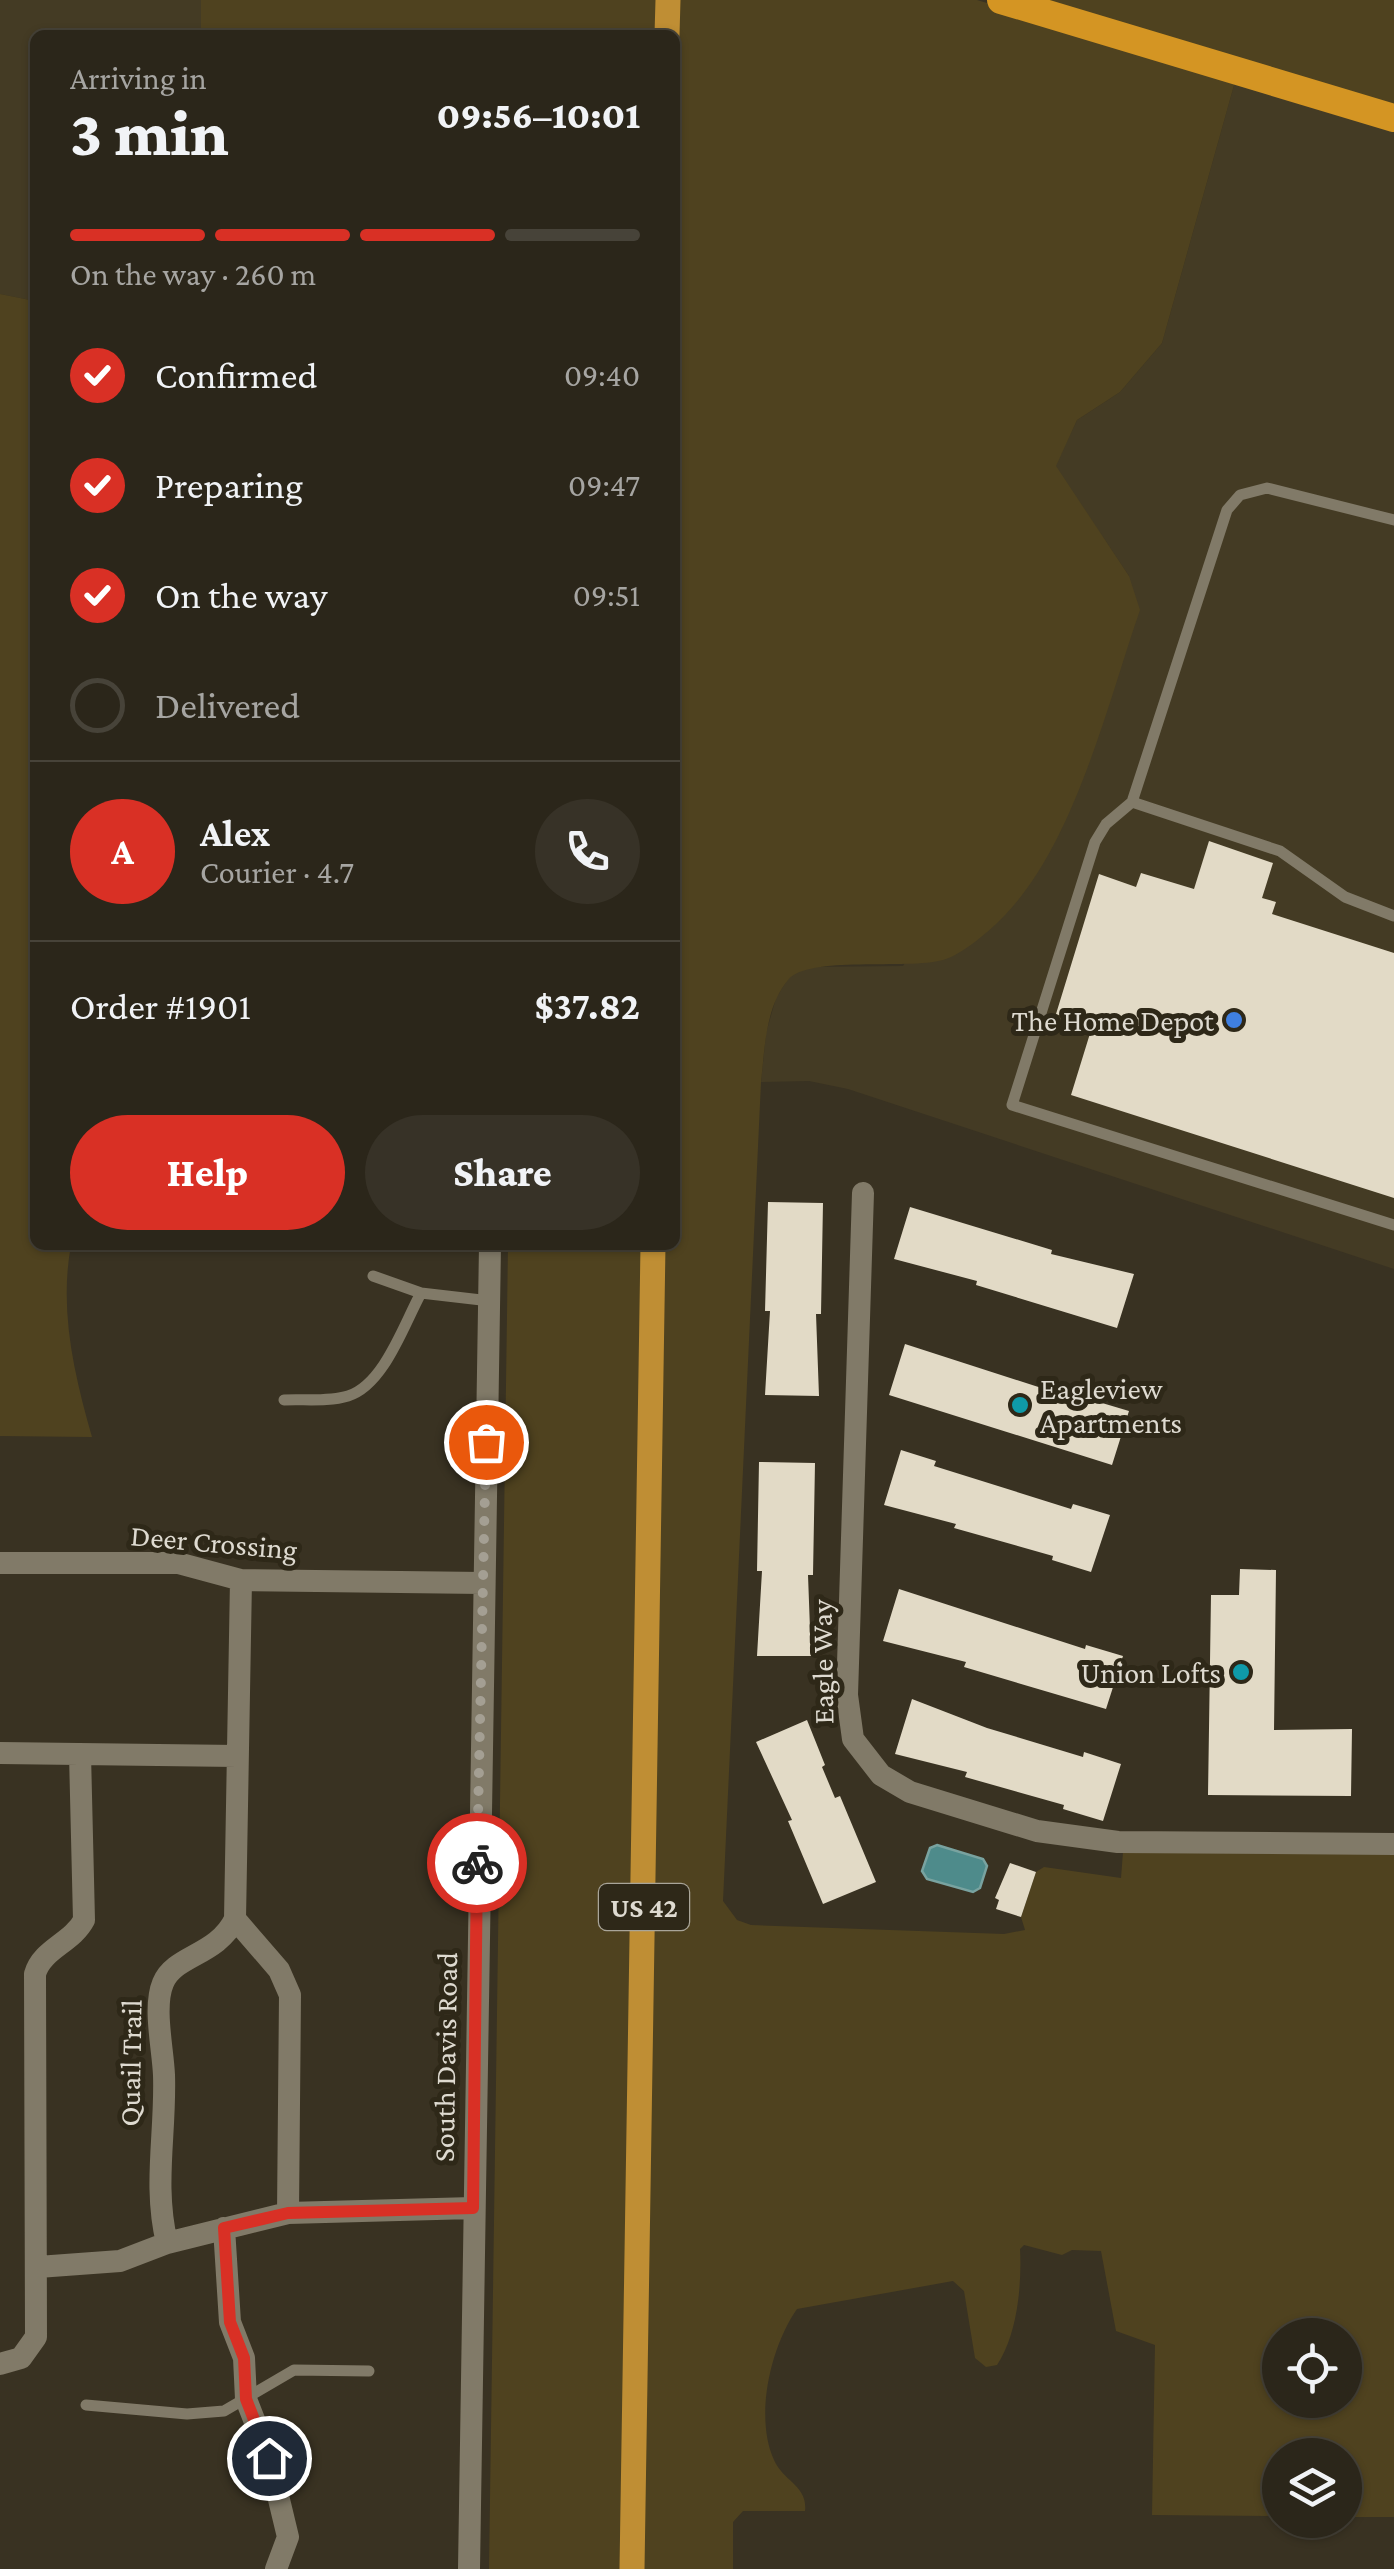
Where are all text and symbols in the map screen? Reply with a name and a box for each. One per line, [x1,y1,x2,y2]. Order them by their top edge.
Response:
text: Arriving in [70,60,207,96]
text: 09:56–10:01 [437,94,640,136]
text: 3 min [70,97,229,169]
text: On the way · 260 m [70,256,316,292]
icon: check [70,348,125,403]
text: Confirmed [155,354,318,396]
text: 09:40 [564,357,640,393]
icon: check [70,458,125,513]
text: Preparing [155,464,303,506]
text: 09:47 [568,467,640,503]
icon: check [70,568,125,623]
text: On the way [155,574,327,616]
text: 09:51 [573,577,640,613]
text: Delivered [155,684,300,726]
button: phone [535,799,640,904]
text: Alex [200,812,270,854]
text: A [111,830,134,872]
text: Courier · 4.7 [200,854,354,890]
text: Order #1901 [70,985,251,1027]
text: $37.82 [535,985,640,1027]
place label: The Home Depot [1012,1004,1215,1038]
marker: The Home Depot [1223,1009,1245,1031]
button: Help [70,1115,345,1230]
button: Share [365,1115,640,1230]
place label: Eagleview Apartments [1040,1372,1182,1440]
marker: Eagleview Apartments [1009,1394,1031,1416]
pin [444,1400,529,1485]
icon: bag [459,1415,514,1470]
street label: Deer Crossing [129,1518,299,1567]
street label: Eagle Way [804,1599,841,1725]
place label: Union Lofts [1081,1656,1221,1689]
marker: Union Lofts [1230,1661,1252,1683]
courier [427,1813,527,1913]
icon: bike [450,1836,505,1891]
road number: US 42 [599,1884,689,1930]
street label: South Davis Road [427,1951,463,2162]
street label: Quail Trail [112,1999,148,2127]
map controls [1262,2318,1362,2538]
button: locate [1262,2318,1362,2418]
pin [227,2416,312,2501]
icon: home [242,2431,297,2486]
button: layers [1262,2438,1362,2538]

